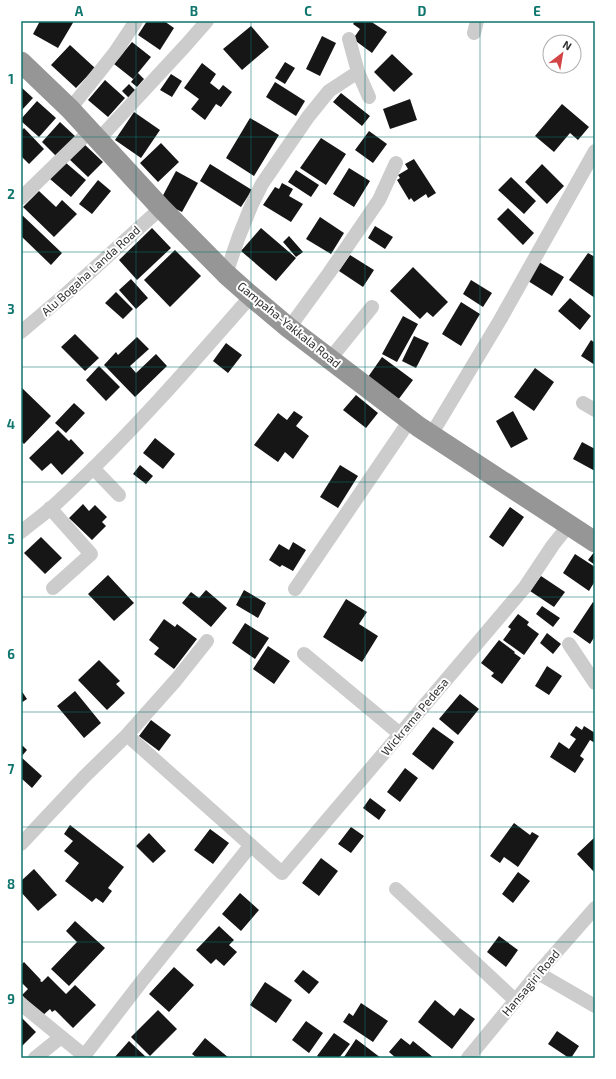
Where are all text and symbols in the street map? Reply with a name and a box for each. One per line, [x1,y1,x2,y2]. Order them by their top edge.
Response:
text: A [75,3,84,19]
text: B [190,3,198,19]
text: C [304,3,312,19]
text: D [418,3,427,19]
text: E [533,3,541,19]
north arrow [542,34,582,74]
text: N [561,37,574,53]
text: 1 [8,71,14,87]
text: 2 [7,186,15,202]
street label: Alu Bogaha Landa Road [38,222,142,318]
street label: Gampaha-Yakkala Road [235,278,344,370]
text: 3 [7,301,15,317]
text: 4 [7,416,15,432]
text: 5 [7,531,15,547]
text: 6 [7,646,15,662]
street label: Wickrama Pedesa [378,675,451,758]
text: 7 [8,761,15,777]
text: 8 [7,876,15,892]
street label: Hansagiri Road [499,946,562,1018]
text: 9 [7,991,15,1007]

